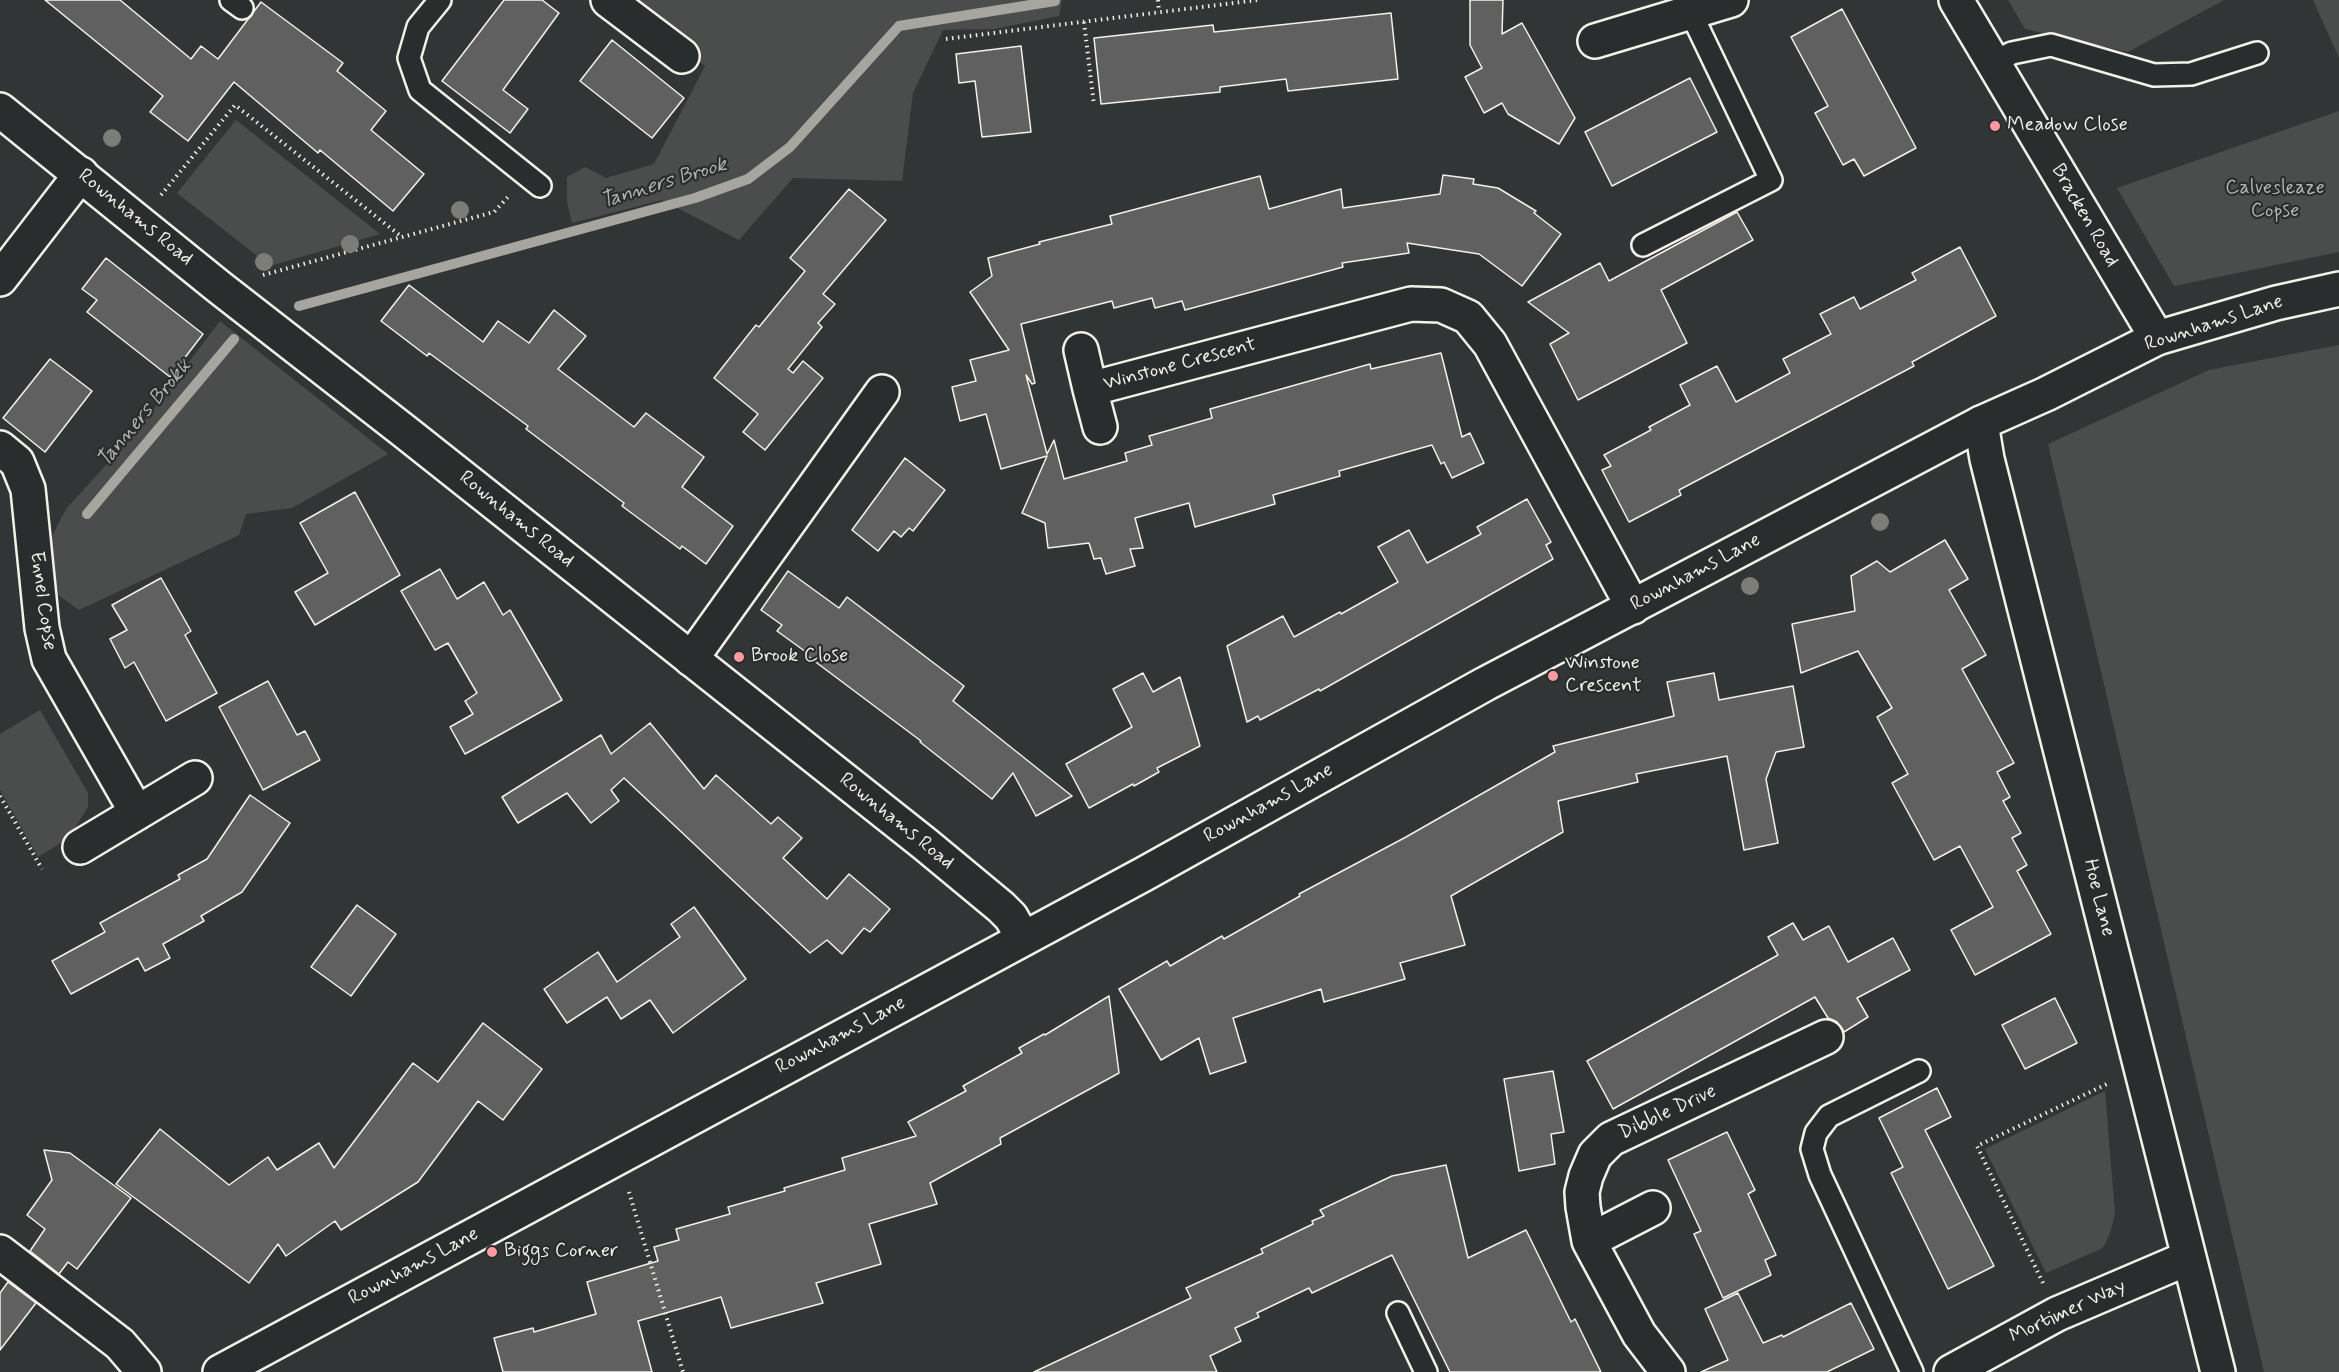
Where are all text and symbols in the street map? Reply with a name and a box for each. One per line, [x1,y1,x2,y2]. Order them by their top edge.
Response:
place label: Meadow Close [2007,114,2128,138]
marker: Meadow Close [1988,119,2002,133]
water label: Tanners Brook [598,153,730,215]
street label: Bracken Road [2045,160,2123,272]
street label: Rownhams Road [73,164,197,272]
park label: Calvesleaze Copse [2225,177,2325,224]
street label: Rownhams Lane [2142,290,2286,358]
street label: Winstone Crescent [1101,333,1259,397]
water label: Tanners Brokk [92,355,198,473]
street label: Rownhams Road [454,466,578,574]
street label: Rownhams Lane [1627,529,1765,617]
street label: Ennel Copse [23,550,61,652]
place label: Brook Close [751,645,848,669]
marker: Brook Close [732,650,746,664]
place label: Winstone Crescent [1565,652,1642,699]
marker: Winstone Crescent [1546,669,1560,683]
street label: Rownhams Lane [1200,759,1338,849]
street label: Rownhams Road [834,768,958,876]
street label: Hoe Lane [2077,857,2119,939]
street label: Rownhams Lane [772,992,910,1080]
street label: Dibble Drive [1615,1080,1721,1146]
street label: Rownhams Lane [345,1223,483,1311]
place label: Biggs Corner [504,1240,618,1264]
marker: Biggs Corner [485,1245,499,1259]
street label: Mortimer Way [2006,1275,2130,1349]

